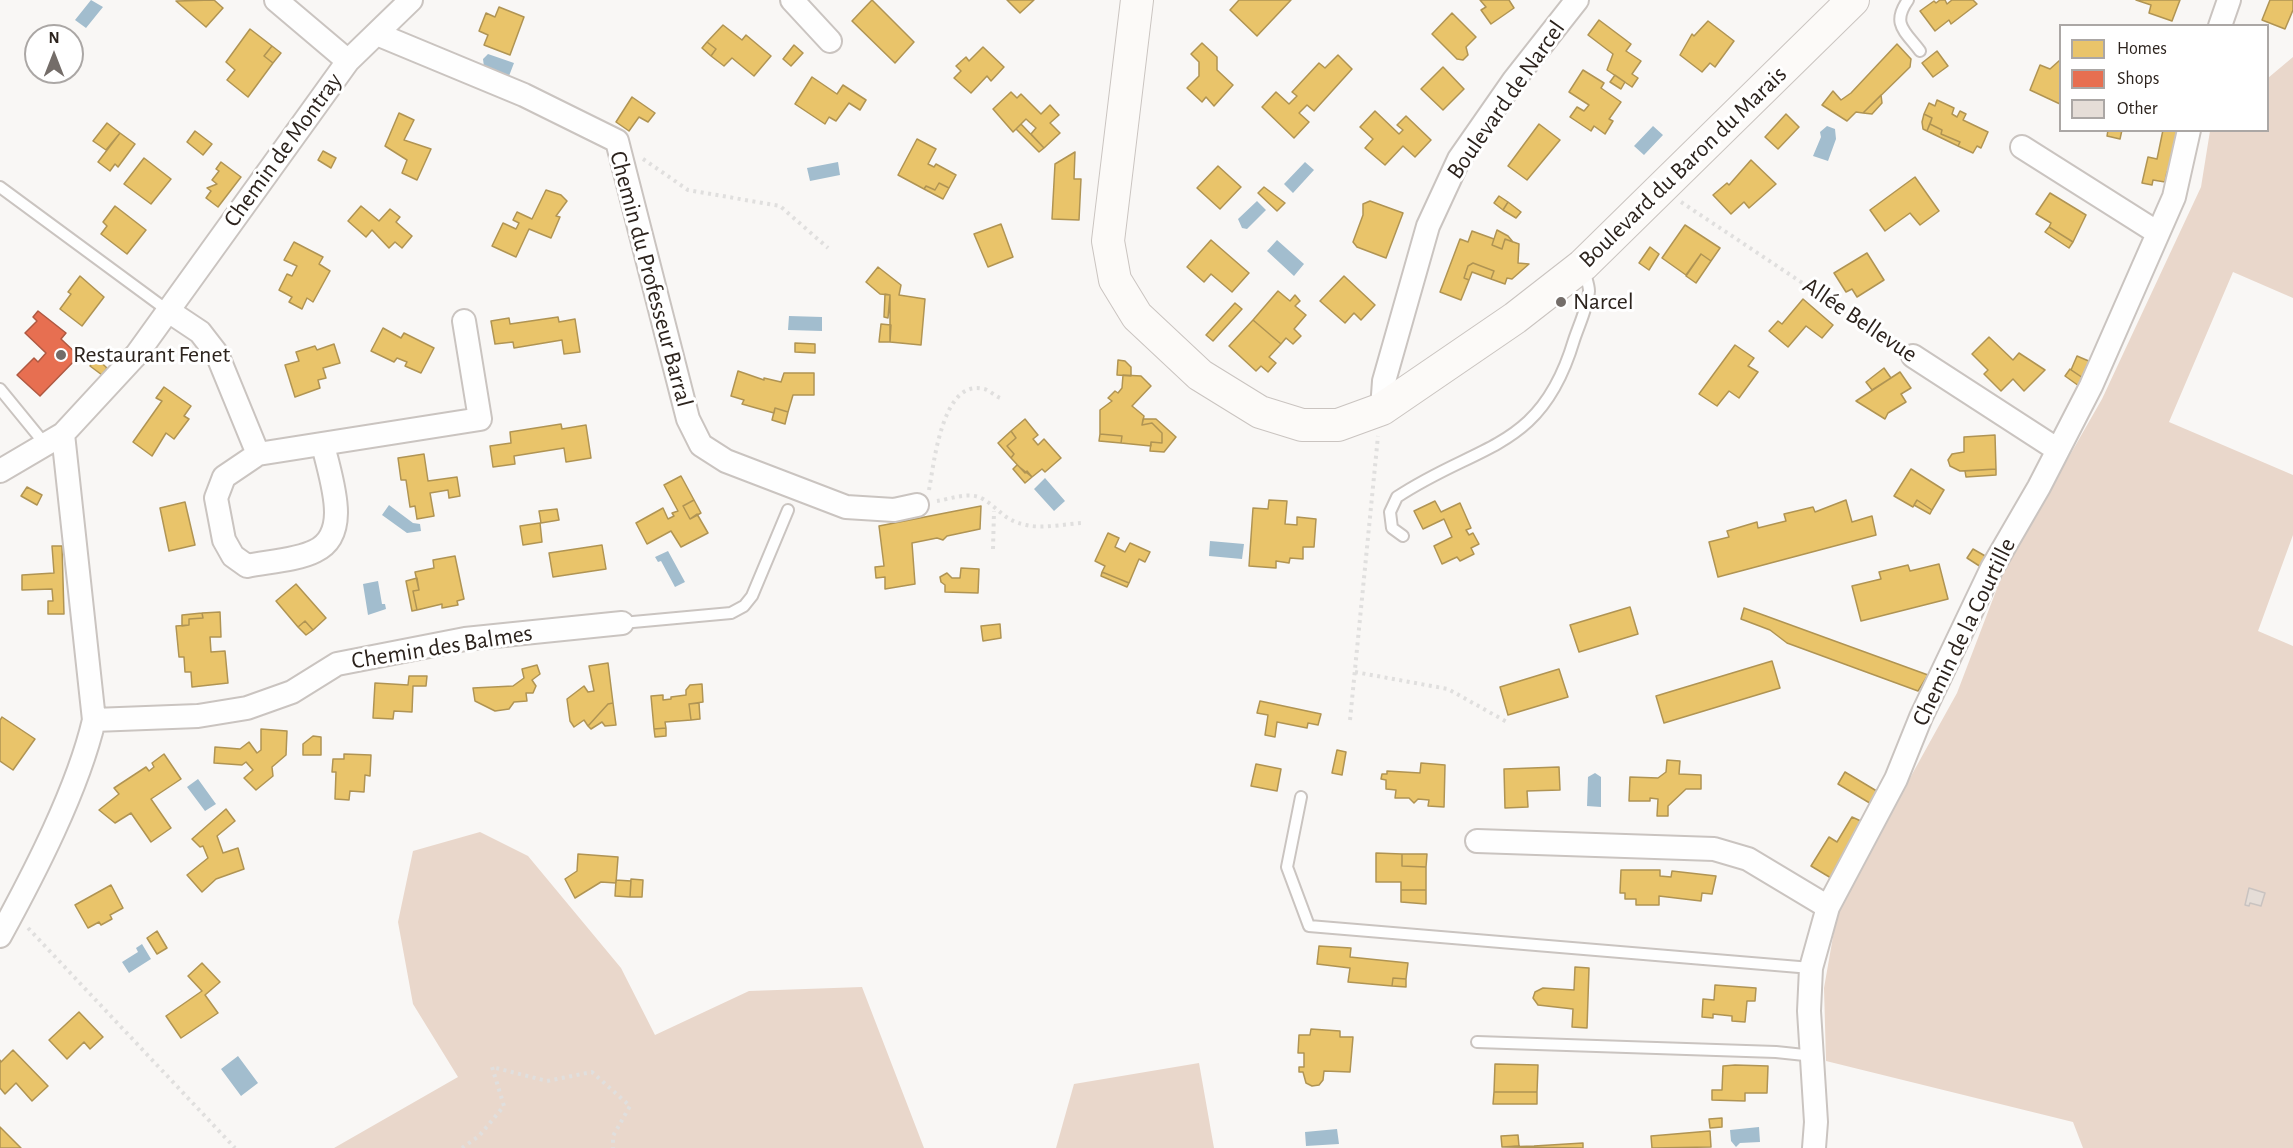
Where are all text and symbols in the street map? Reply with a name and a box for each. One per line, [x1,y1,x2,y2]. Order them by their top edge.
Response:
street label: Boulevard de Narcel [1441,15,1571,185]
north arrow [24,24,84,84]
legend [2059,24,2269,132]
text: N [48,30,60,46]
text: Homes [2117,40,2167,58]
street label: Boulevard du Baron du Marais [1573,60,1793,274]
street label: Chemin de Montray [217,67,349,233]
text: Shops [2117,70,2159,88]
text: Other [2117,100,2158,118]
street label: Chemin du Professeur Barral [603,148,699,410]
street label: Allée Bellevue [1797,271,1923,369]
place label: Narcel [1573,288,1634,316]
marker: Narcel [1554,295,1568,309]
place label: Restaurant Fenet [73,341,230,369]
marker: Restaurant Fenet [54,348,68,362]
street label: Chemin de la Courtille [1906,533,2022,731]
street label: Chemin des Balmes [349,618,535,676]

